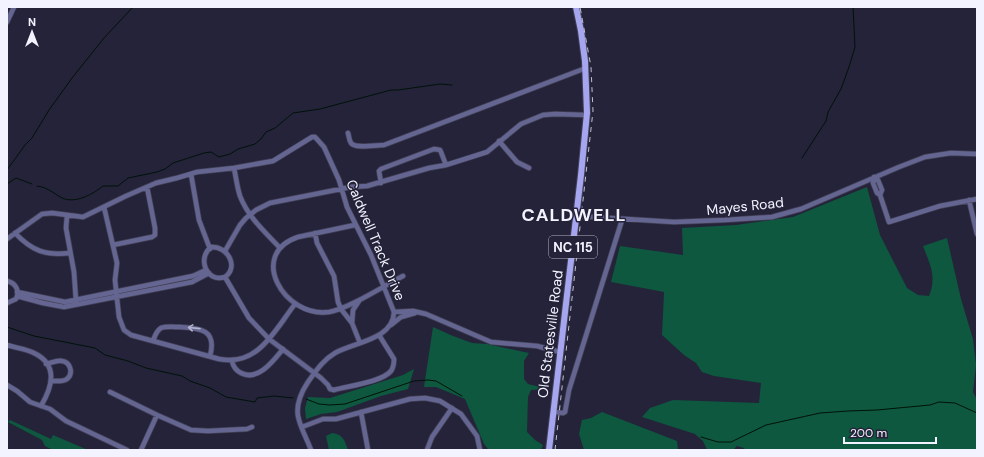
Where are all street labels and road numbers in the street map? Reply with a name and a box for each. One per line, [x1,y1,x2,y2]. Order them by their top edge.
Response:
street label: Caldwell Track Drive [342,177,410,303]
street label: Mayes Road [705,193,785,219]
road number: NC 115 [549,236,597,258]
street label: Old Statesville Road [533,269,567,399]

